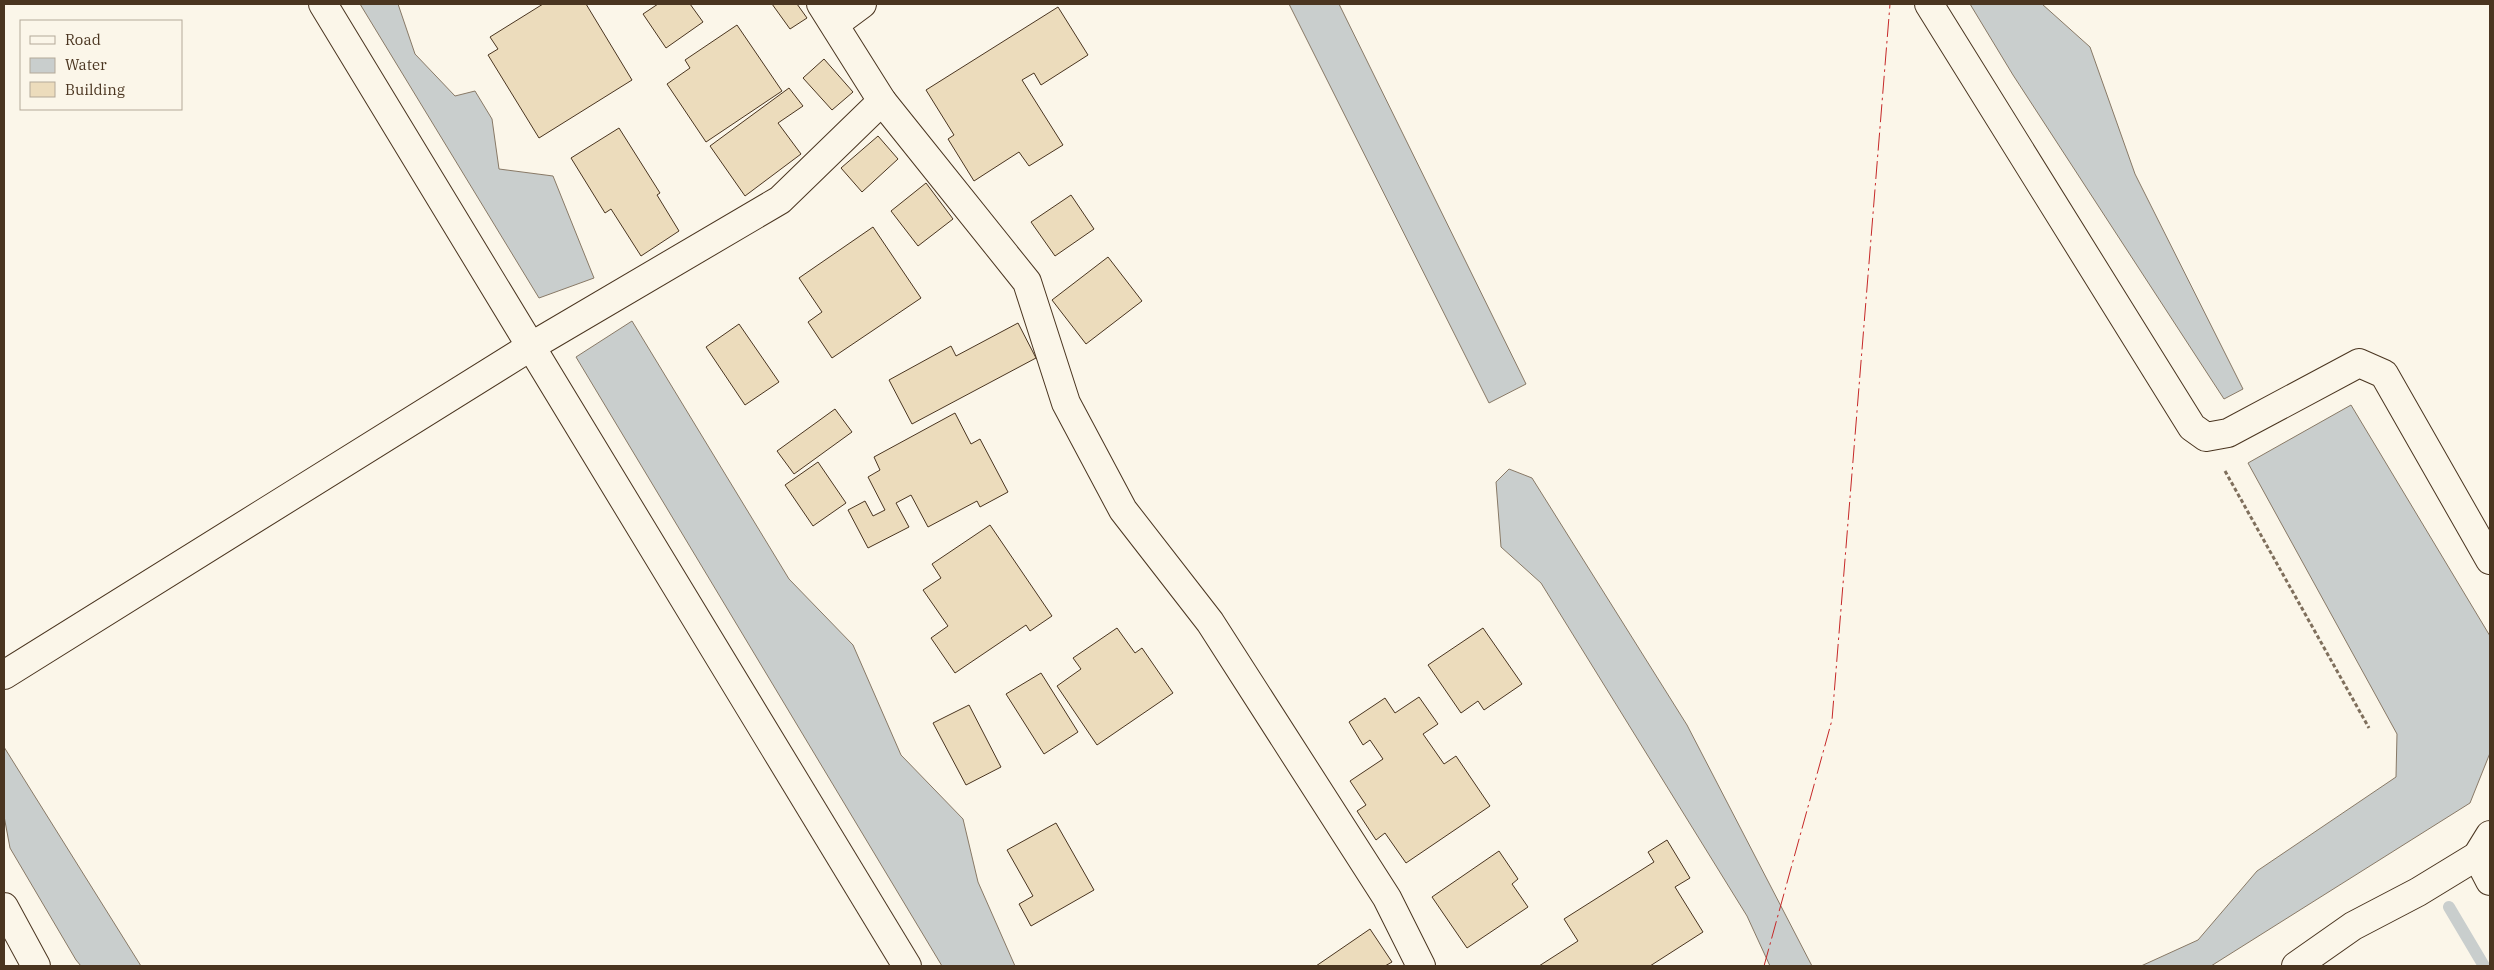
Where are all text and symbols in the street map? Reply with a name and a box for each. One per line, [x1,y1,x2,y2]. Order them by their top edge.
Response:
legend [20,20,182,110]
text: Road [65,30,101,49]
text: Water [65,55,107,74]
text: Building [65,80,125,99]

